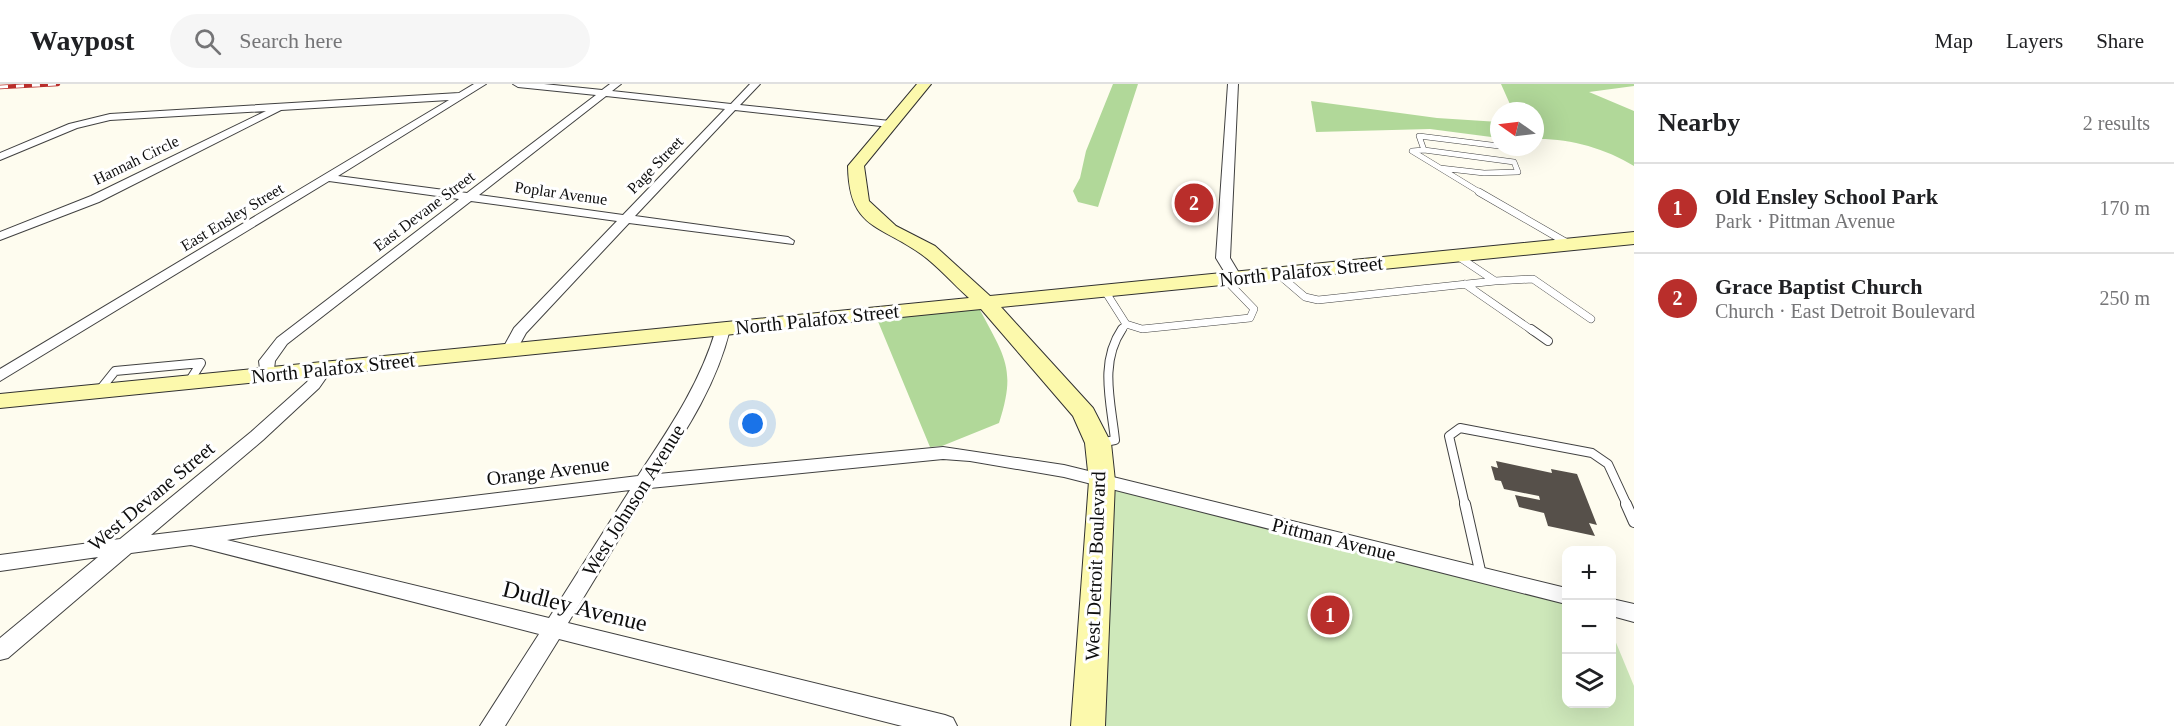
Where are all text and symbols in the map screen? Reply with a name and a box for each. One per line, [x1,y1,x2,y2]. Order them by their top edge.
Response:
search box [170,14,590,68]
text: Waypost [30,25,134,56]
icon: search [191,25,224,58]
text: Search here [239,28,342,53]
text: Map [1935,29,1973,53]
text: Layers [2006,29,2063,53]
text: Share [2096,29,2144,53]
north arrow [1490,102,1544,156]
text: Nearby [1658,108,1740,137]
text: 2 results [2083,112,2150,134]
street label: Hannah Circle [91,132,181,188]
street label: Page Street [624,133,687,198]
street label: East Devane Street [370,167,478,254]
street label: Poplar Avenue [513,178,608,209]
street label: East Ensley Street [178,179,287,255]
pin: 2 [1174,180,1214,226]
text: Old Ensley School Park [1715,184,1938,209]
text: 1 [1673,197,1683,219]
text: 170 m [2099,197,2150,219]
text: Park · Pittman Avenue [1715,210,1895,232]
street label: North Palafox Street [1218,251,1384,291]
text: Grace Baptist Church [1715,274,1922,299]
text: 2 [1673,287,1683,309]
text: 250 m [2099,287,2150,309]
street label: North Palafox Street [734,299,900,339]
text: Church · East Detroit Boulevard [1715,300,1975,322]
street label: North Palafox Street [250,348,416,388]
your location [738,409,767,438]
street label: West Johnson Avenue [577,420,689,580]
street label: West Devane Street [84,437,219,555]
street label: Orange Avenue [485,453,611,490]
street label: West Detroit Boulevard [1081,471,1109,661]
street label: Pittman Avenue [1270,513,1398,565]
map controls [1562,546,1616,708]
button: + [1562,546,1616,600]
street label: Dudley Avenue [500,575,650,637]
pin: 1 [1310,592,1350,638]
button: − [1562,600,1616,654]
button: layers [1562,654,1616,708]

